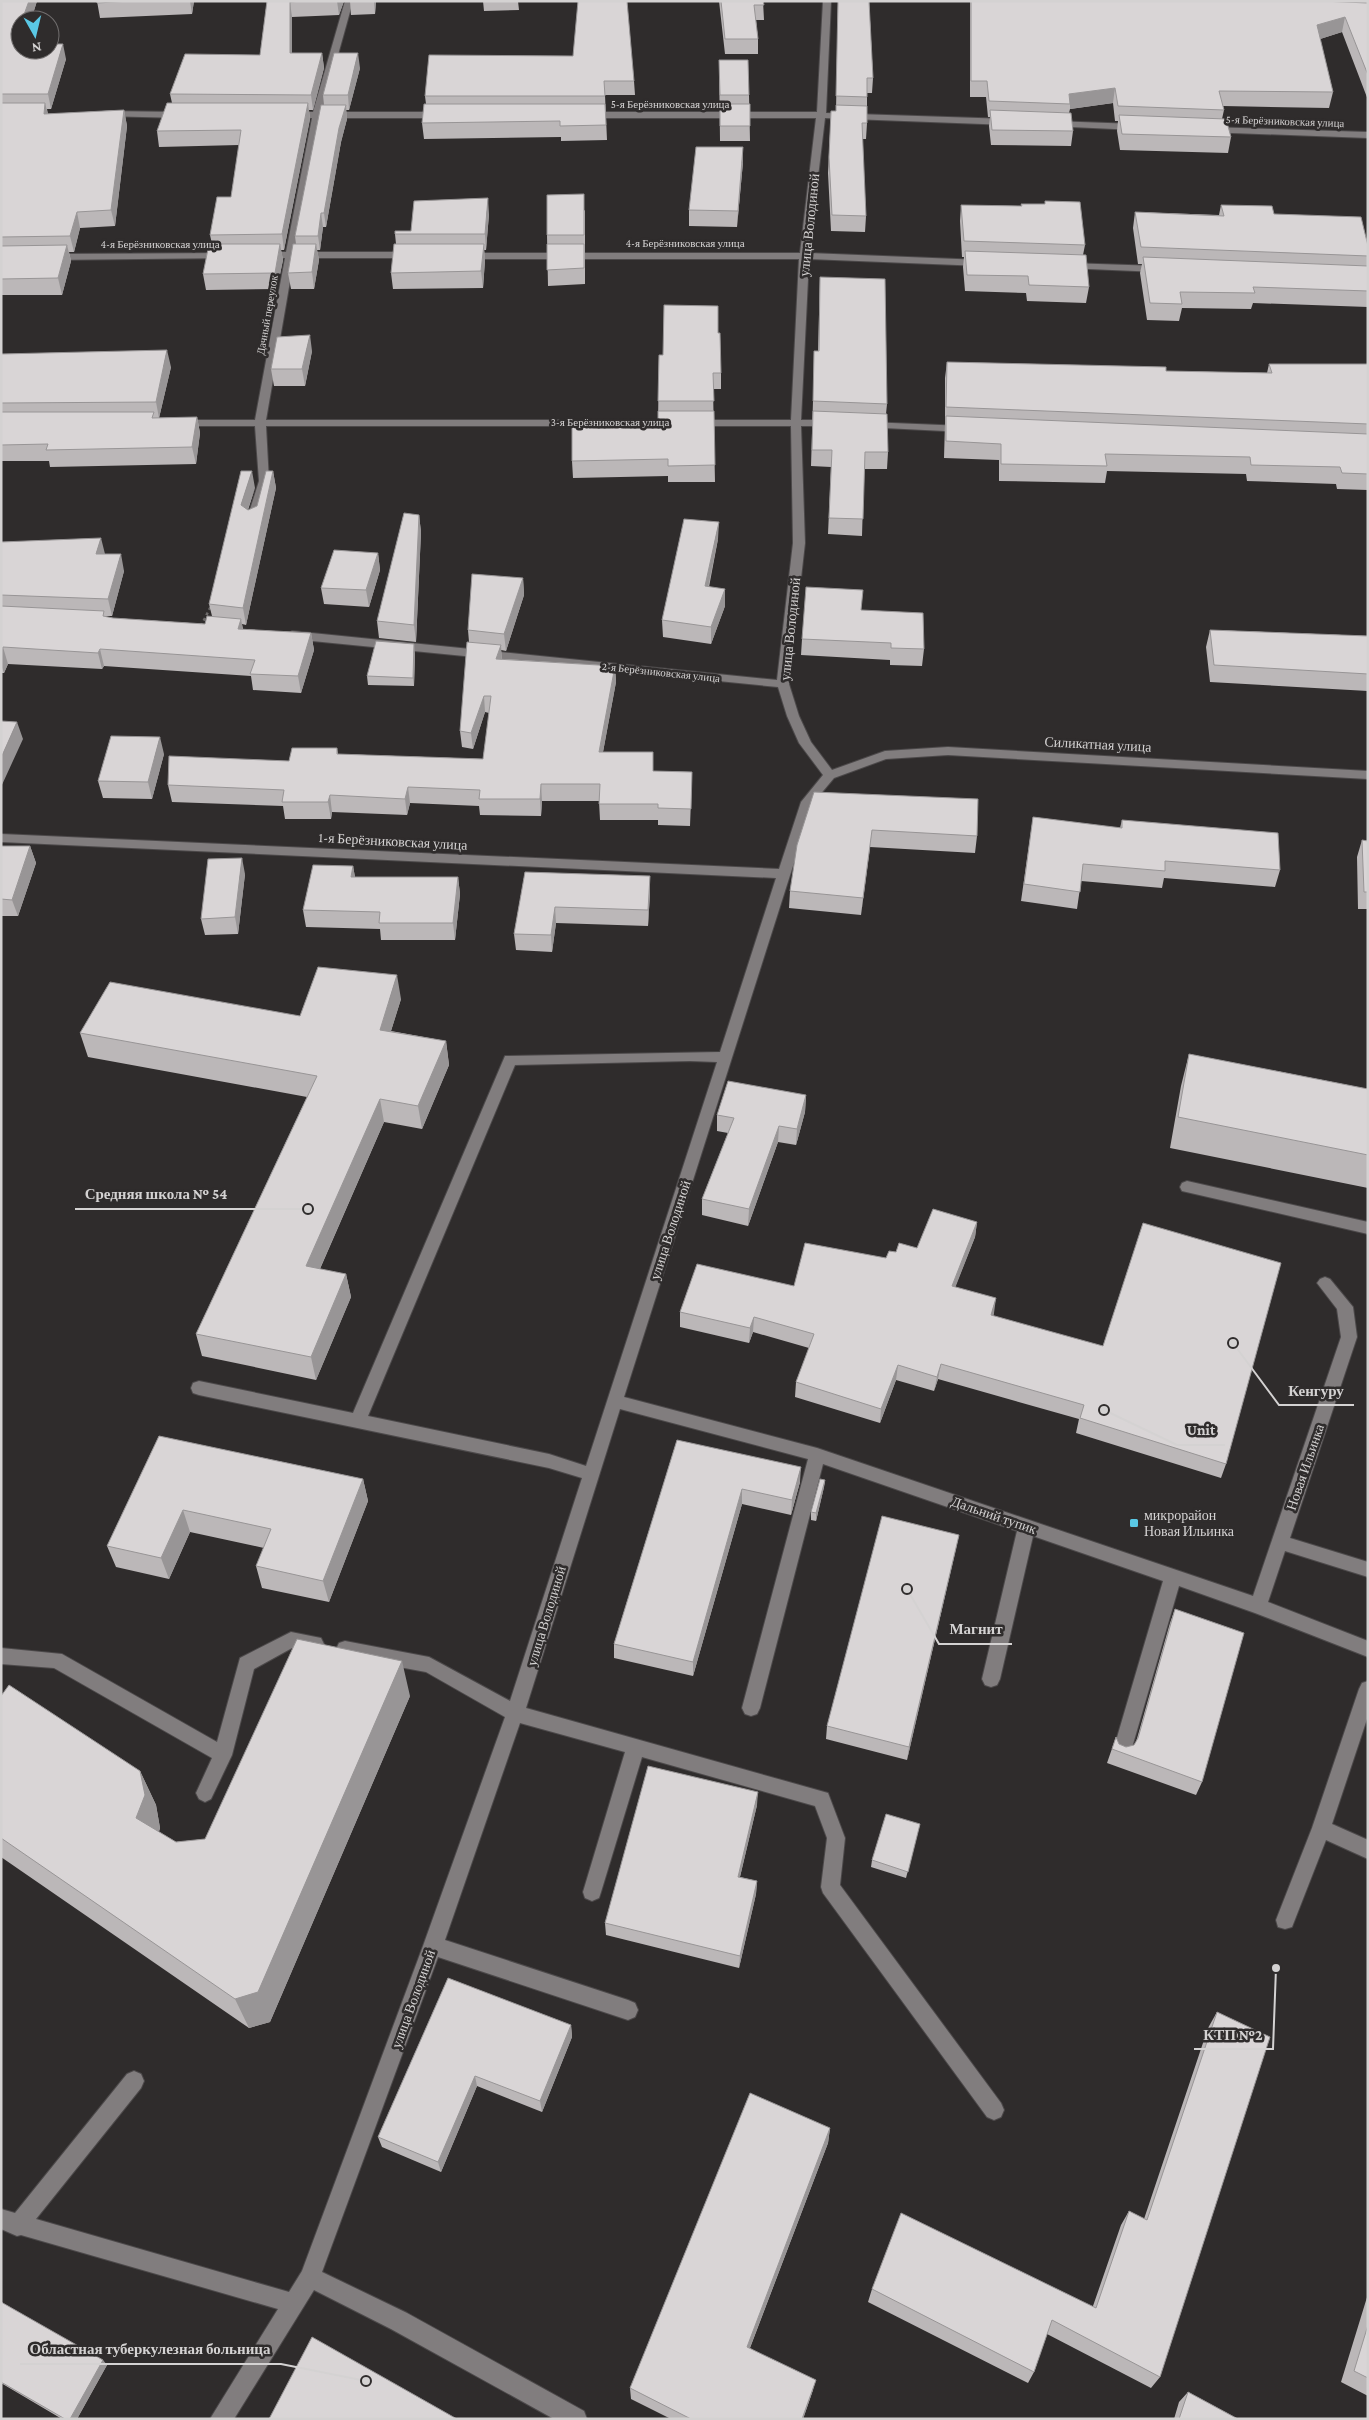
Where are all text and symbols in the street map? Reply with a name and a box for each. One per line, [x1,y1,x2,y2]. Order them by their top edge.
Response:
north arrow [10,10,60,60]
text: N [31,39,43,57]
street label: 5-я Берёзниковская улица [611,98,729,110]
street label: 5-я Берёзниковская улица [1225,113,1345,129]
street label: улица Володиной [796,172,822,277]
street label: 4-я Берёзниковская улица [625,237,745,249]
street label: 4-я Берёзниковская улица [100,238,220,250]
street label: Дачный переулок [254,273,280,356]
street label: 3-я Берёзниковская улица [551,416,669,428]
street label: улица Володиной [777,576,803,681]
street label: 2-я Берёзниковская улица [601,660,721,684]
street label: Силикатная улица [1044,733,1153,755]
street label: 1-я Берёзниковская улица [318,829,469,853]
street label: улица Володиной [646,1178,694,1282]
callout: Средняя школа № 54 [75,1179,238,1209]
text: Средняя школа № 54 [85,1186,227,1202]
callout: Кенгуру [1279,1375,1354,1405]
text: Кенгуру [1288,1383,1344,1399]
callout: Unit [1177,1415,1225,1445]
street label: Новая Ильинка [1283,1421,1327,1512]
text: Unit [1187,1422,1216,1438]
street label: Дальний тупик [949,1493,1039,1537]
place label: микрорайон Новая Ильинка [1144,1507,1235,1539]
marker: микрорайон Новая Ильинка [1128,1517,1140,1529]
street label: улица Володиной [523,1564,569,1668]
callout: Магнит [939,1614,1012,1644]
text: Магнит [949,1621,1003,1637]
street label: улица Володиной [388,1947,438,2050]
callout: КТП №2 [1194,2019,1273,2049]
text: КТП №2 [1203,2027,1263,2043]
callout: Областная туберкулезная больница [20,2334,281,2364]
text: Областная туберкулезная больница [30,2341,271,2357]

